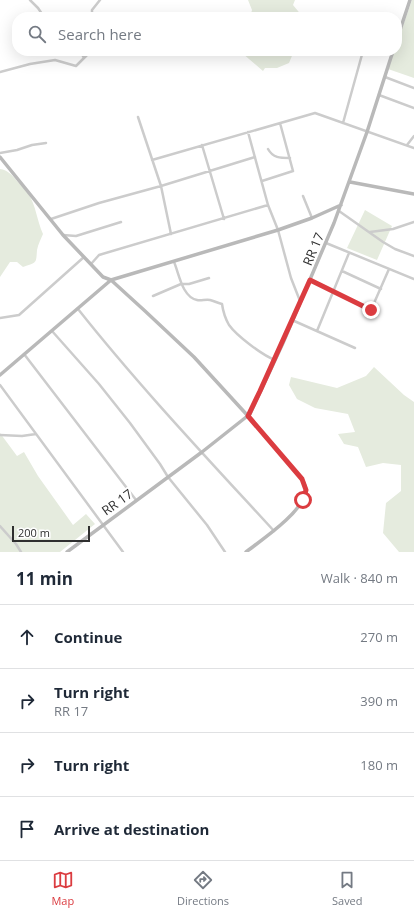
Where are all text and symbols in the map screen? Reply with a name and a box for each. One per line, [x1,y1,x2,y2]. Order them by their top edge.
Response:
search box [12,12,402,56]
icon: search [26,23,48,45]
text: Search here [58,24,142,44]
street label: RR 17 [298,230,328,268]
route end [362,301,380,319]
street label: RR 17 [98,485,136,519]
route start [294,491,312,509]
scale bar [12,524,90,543]
text: 200 m [18,525,50,540]
text: 11 min [16,567,73,590]
text: Walk · 840 m [321,569,398,587]
icon: ahead [16,626,38,648]
text: Continue [54,627,122,647]
text: 270 m [360,628,398,646]
text: Turn right [54,682,129,702]
icon: right [16,690,38,712]
text: 390 m [360,692,398,710]
text: RR 17 [54,702,88,720]
icon: right [16,754,38,776]
text: Turn right [54,755,129,775]
text: 180 m [360,756,398,774]
icon: arrive [16,818,38,840]
text: Arrive at destination [54,819,209,839]
tab: Map [51,869,74,908]
tab: Directions [177,869,229,908]
tab: Saved [332,869,363,908]

